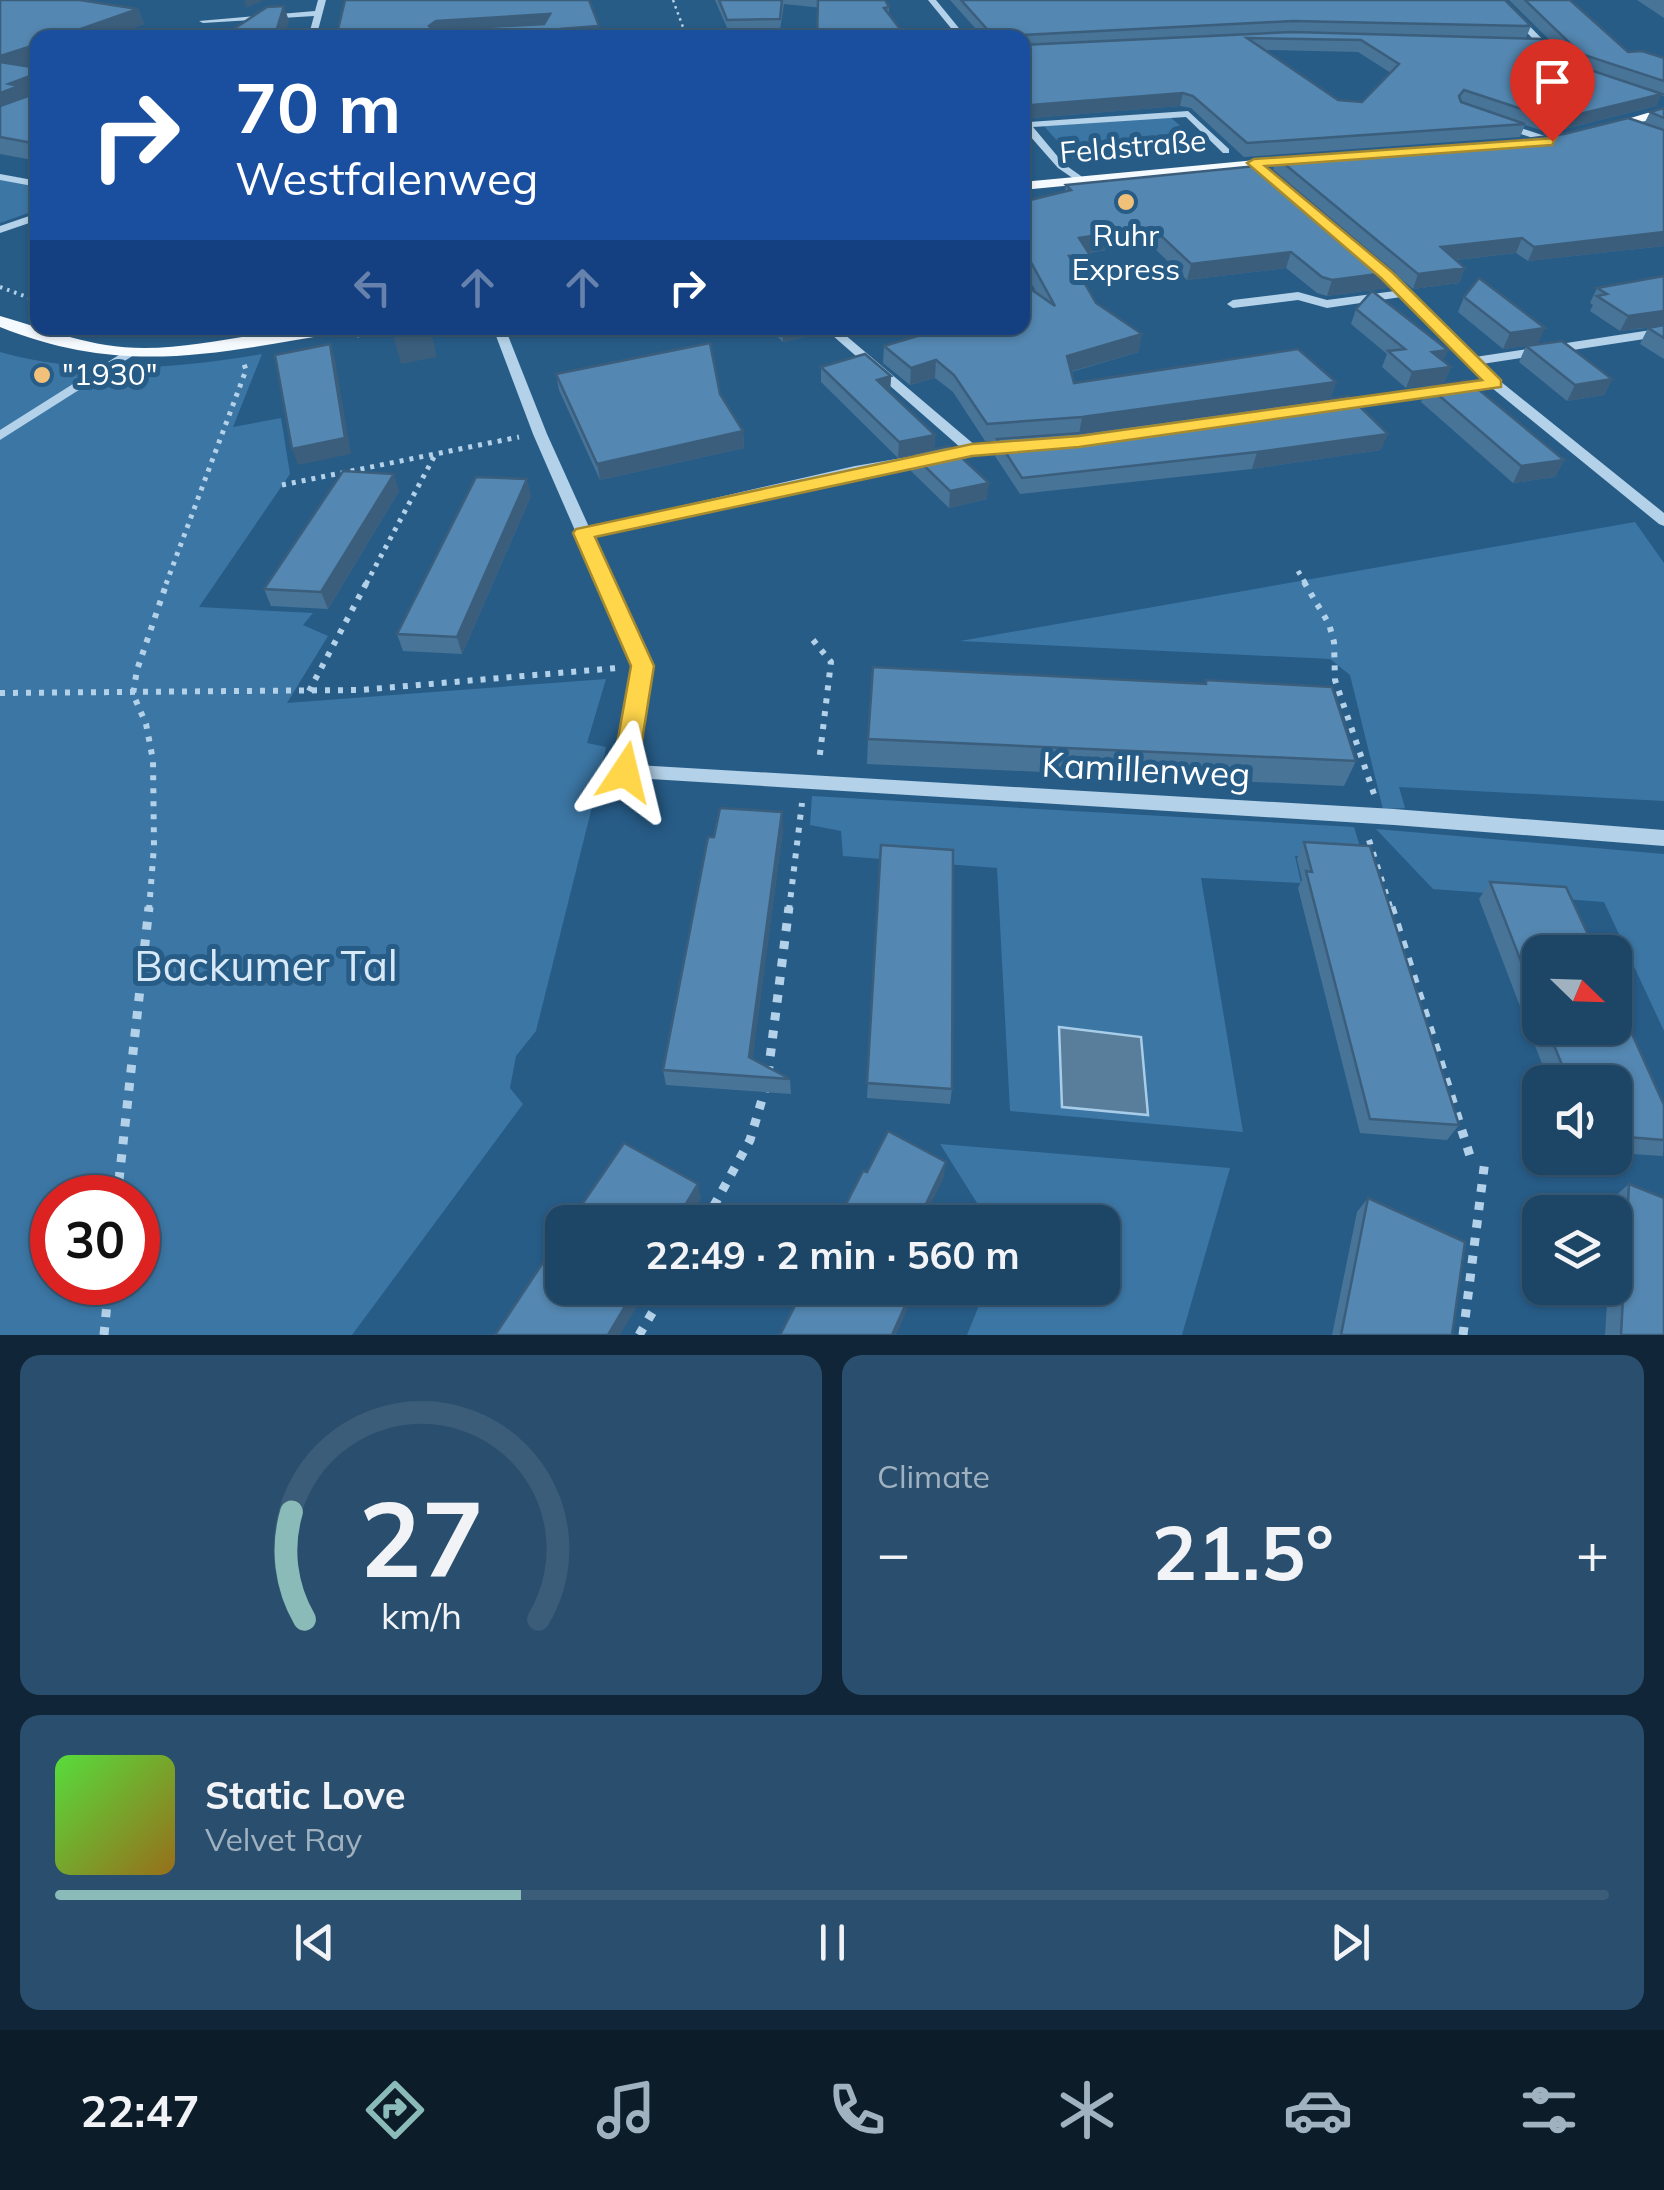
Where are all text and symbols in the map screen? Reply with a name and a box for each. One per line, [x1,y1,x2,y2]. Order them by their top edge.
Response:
pin [1510,39,1595,142]
icon: arrive [1525,54,1580,109]
text: 70 m [235,63,401,151]
icon: right [70,70,200,200]
street label: Feldstraße [1058,121,1208,171]
text: Westfalenweg [235,150,539,206]
marker: Ruhr Express [1115,191,1137,213]
place label: Ruhr Express [1072,216,1180,288]
icon: left [345,260,400,315]
icon: ahead [450,260,505,315]
icon: ahead [555,260,610,315]
icon: right [660,260,715,315]
place label: "1930" [62,355,158,393]
marker: "1930" [31,364,53,386]
position arrow [573,720,677,824]
street label: Kamillenweg [1041,742,1251,796]
north arrow [1522,935,1632,1045]
map controls [1522,935,1632,1305]
park label: Backumer Tal [134,939,398,992]
button: sound [1522,1065,1632,1175]
speed limit sign: 30 [30,1175,160,1305]
button: layers [1522,1195,1632,1305]
text: 22:49 · 2 min · 560 m [645,1231,1020,1279]
text: Climate [877,1456,990,1496]
text: 27 [359,1472,483,1603]
text: 21.5° [1152,1505,1334,1599]
text: − [877,1518,910,1587]
text: + [1576,1518,1609,1587]
text: km/h [381,1593,461,1638]
text: Static Love [205,1771,406,1819]
text: Velvet Ray [205,1819,362,1859]
icon: previous [287,1915,342,1970]
icon: pause [805,1915,860,1970]
icon: next [1323,1915,1378,1970]
icon: directions [360,2075,430,2145]
icon: music [591,2075,661,2145]
icon: phone [822,2075,892,2145]
icon: climate [1052,2075,1122,2145]
icon: car [1283,2075,1353,2145]
icon: filters [1514,2075,1584,2145]
text: 22:47 [80,2082,200,2138]

